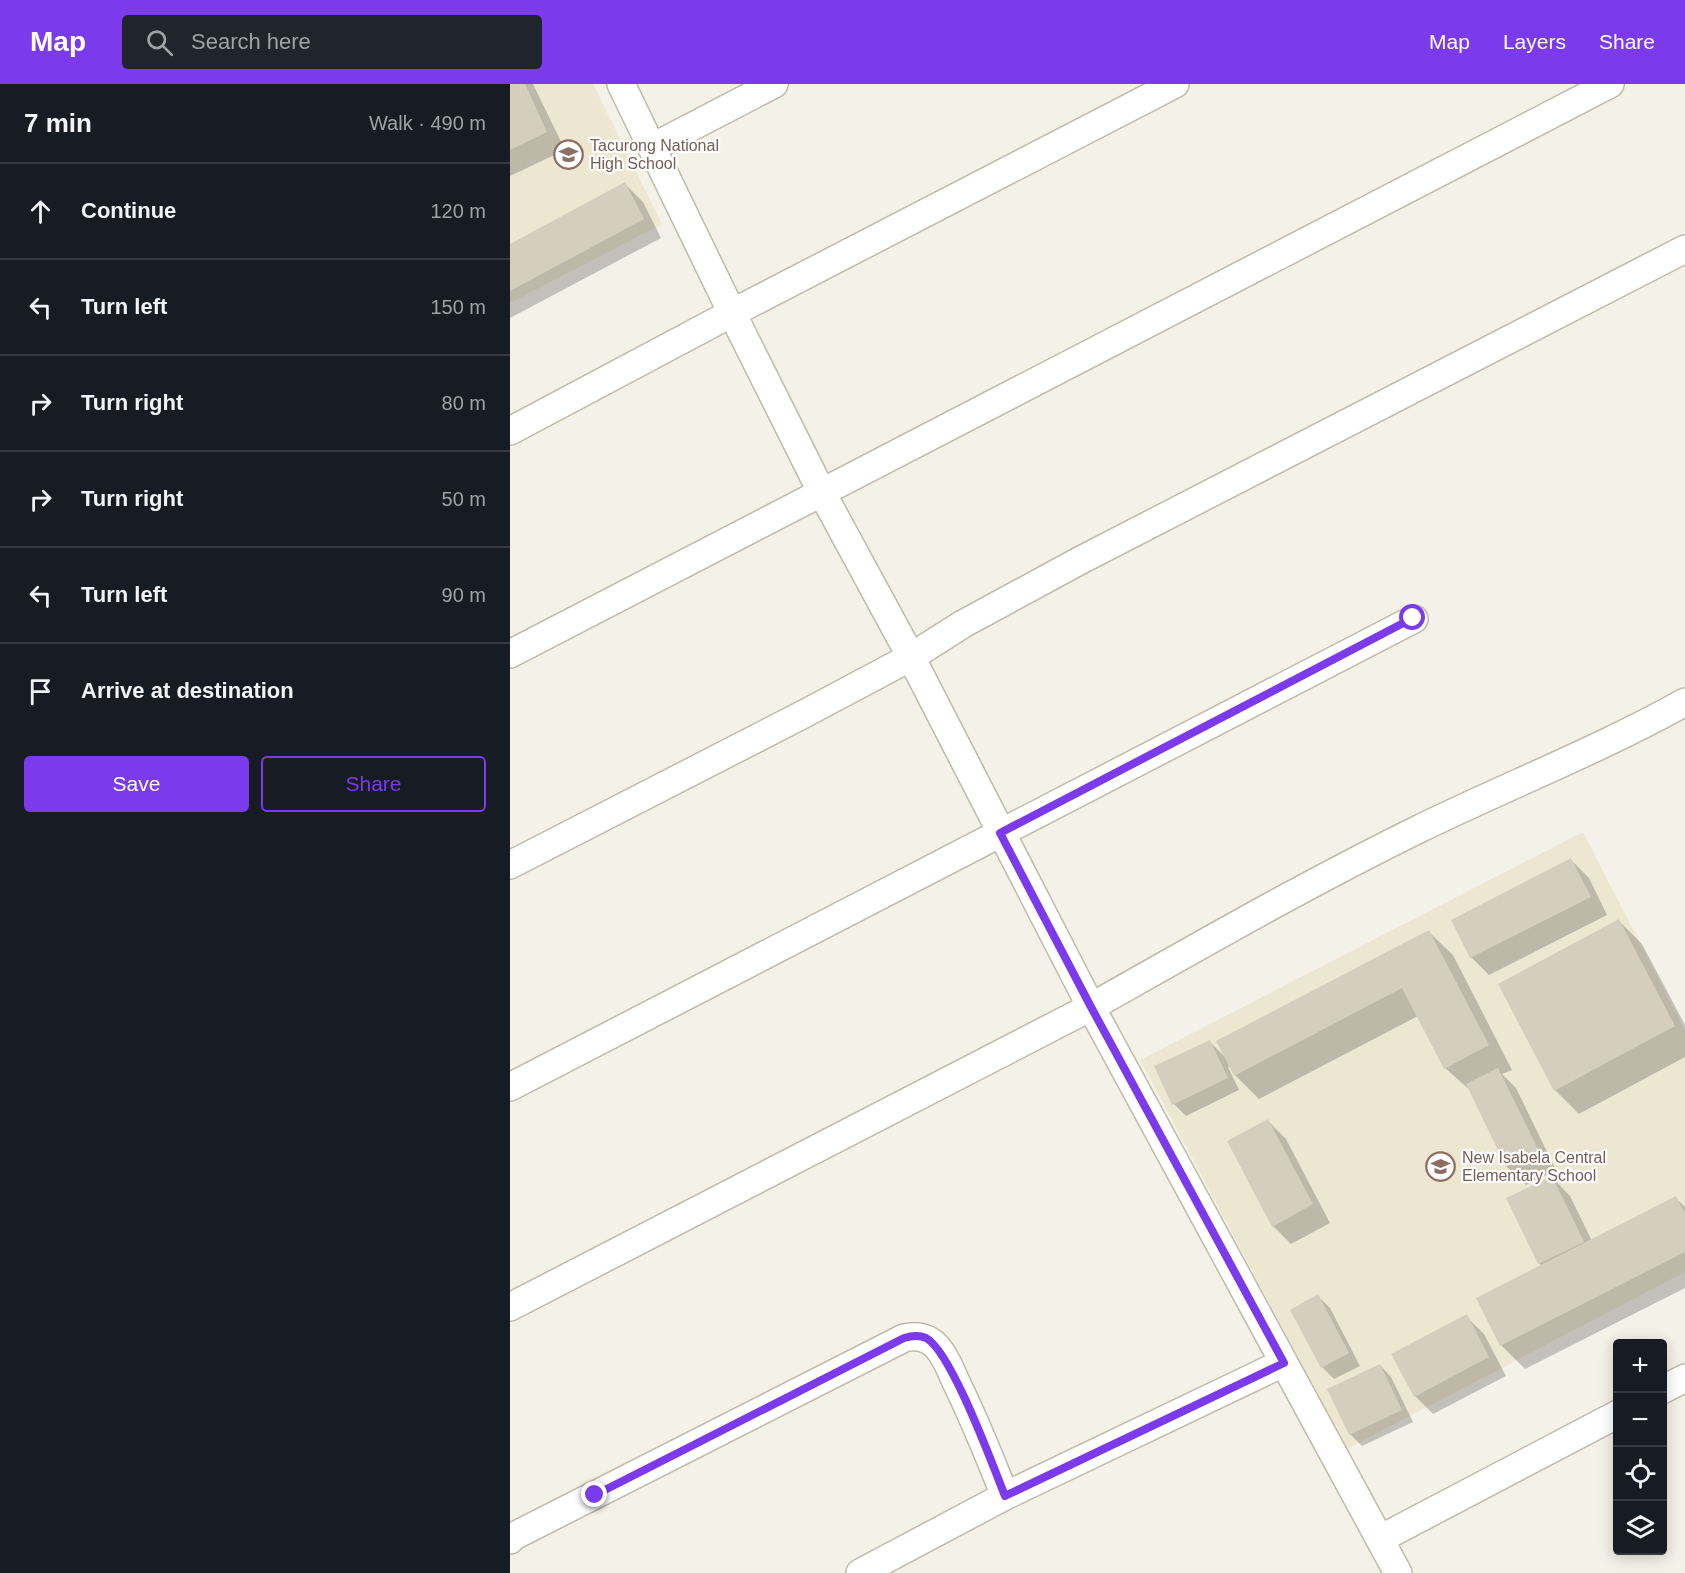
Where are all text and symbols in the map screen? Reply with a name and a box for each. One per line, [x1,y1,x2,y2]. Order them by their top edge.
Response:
search box [122,15,542,69]
text: Map [30,26,86,57]
icon: search [143,26,176,59]
text: Search here [191,29,311,54]
text: Map [1429,30,1470,53]
text: Layers [1503,30,1566,53]
text: Share [1599,30,1655,53]
text: 7 min [24,108,92,138]
text: Walk · 490 m [369,112,486,134]
place label: Tacurong National High School [590,137,719,172]
school or university icon: Tacurong National High School [553,138,585,170]
icon: ahead [24,195,57,228]
text: Continue [81,198,176,223]
text: 120 m [430,200,486,222]
icon: left [24,291,57,324]
text: Turn left [81,294,167,319]
text: 150 m [430,296,486,318]
icon: right [24,387,57,420]
text: Turn right [81,390,183,415]
text: 80 m [442,392,486,414]
icon: right [24,483,57,516]
text: Turn right [81,486,183,511]
text: 50 m [442,488,486,510]
icon: left [24,579,57,612]
text: Turn left [81,582,167,607]
text: 90 m [442,584,486,606]
route start [1399,604,1425,630]
icon: arrive [24,675,57,708]
text: Arrive at destination [81,678,294,703]
button: Save [24,756,249,812]
button: Share [261,756,486,812]
place label: New Isabela Central Elementary School [1462,1149,1606,1184]
school or university icon: New Isabela Central Elementary School [1425,1150,1457,1182]
map controls [1613,1339,1667,1555]
button: + [1613,1339,1667,1393]
button: − [1613,1393,1667,1447]
button: locate [1613,1447,1667,1501]
route end [581,1481,607,1507]
button: layers [1613,1501,1667,1555]

